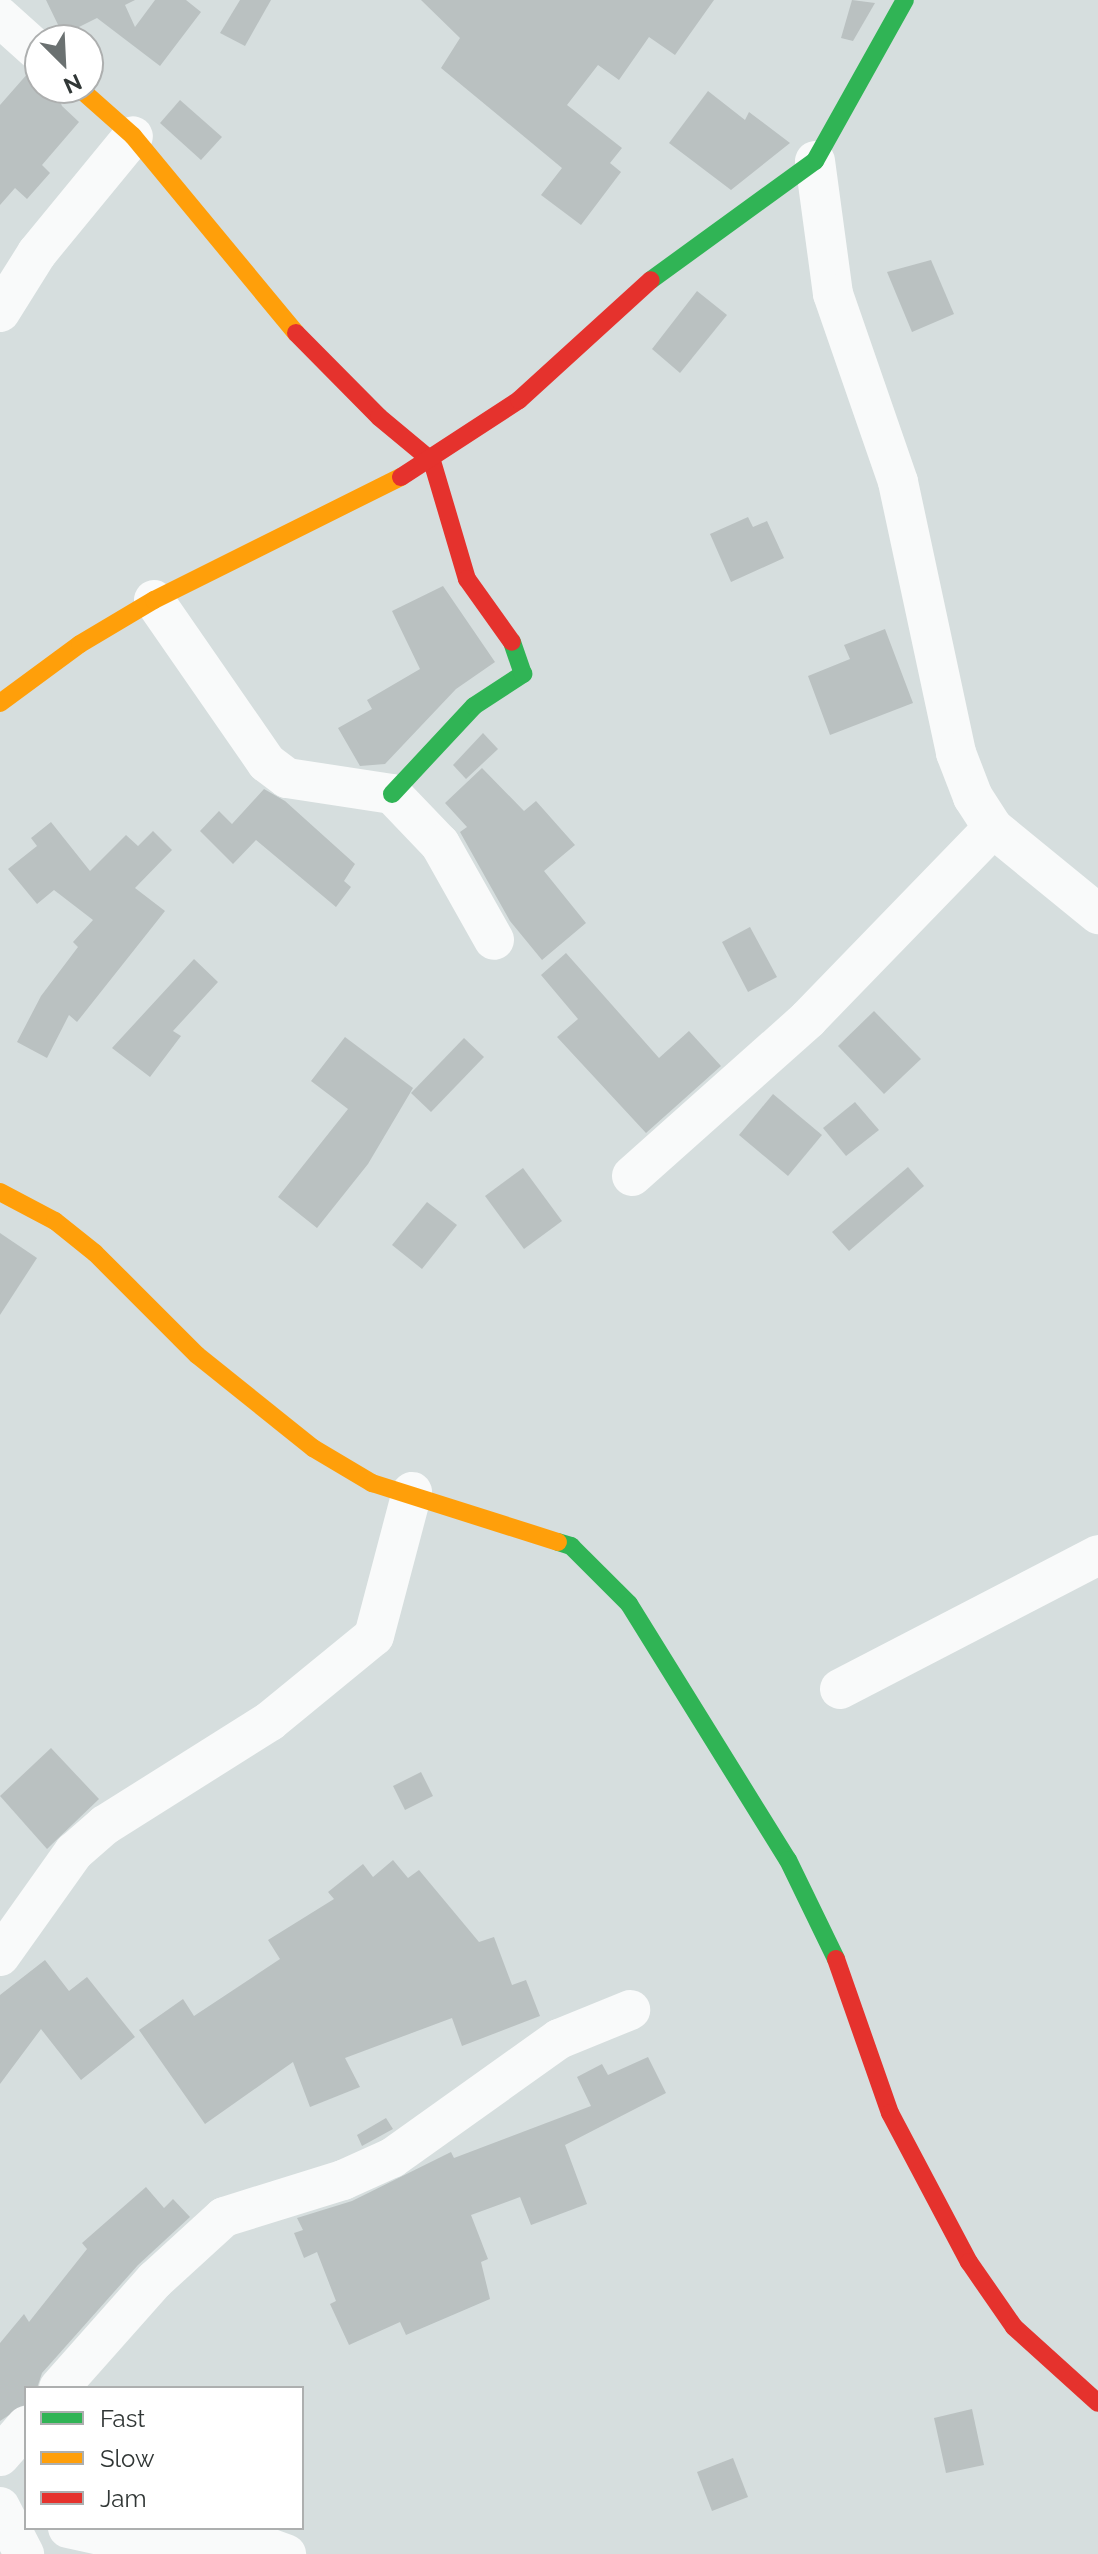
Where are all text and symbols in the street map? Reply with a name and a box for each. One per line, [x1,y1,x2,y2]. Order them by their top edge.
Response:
north arrow [24,24,104,104]
text: N [60,69,86,99]
legend [24,2386,304,2530]
text: Fast [100,2404,145,2433]
text: Slow [100,2444,154,2473]
text: Jam [100,2484,146,2513]

